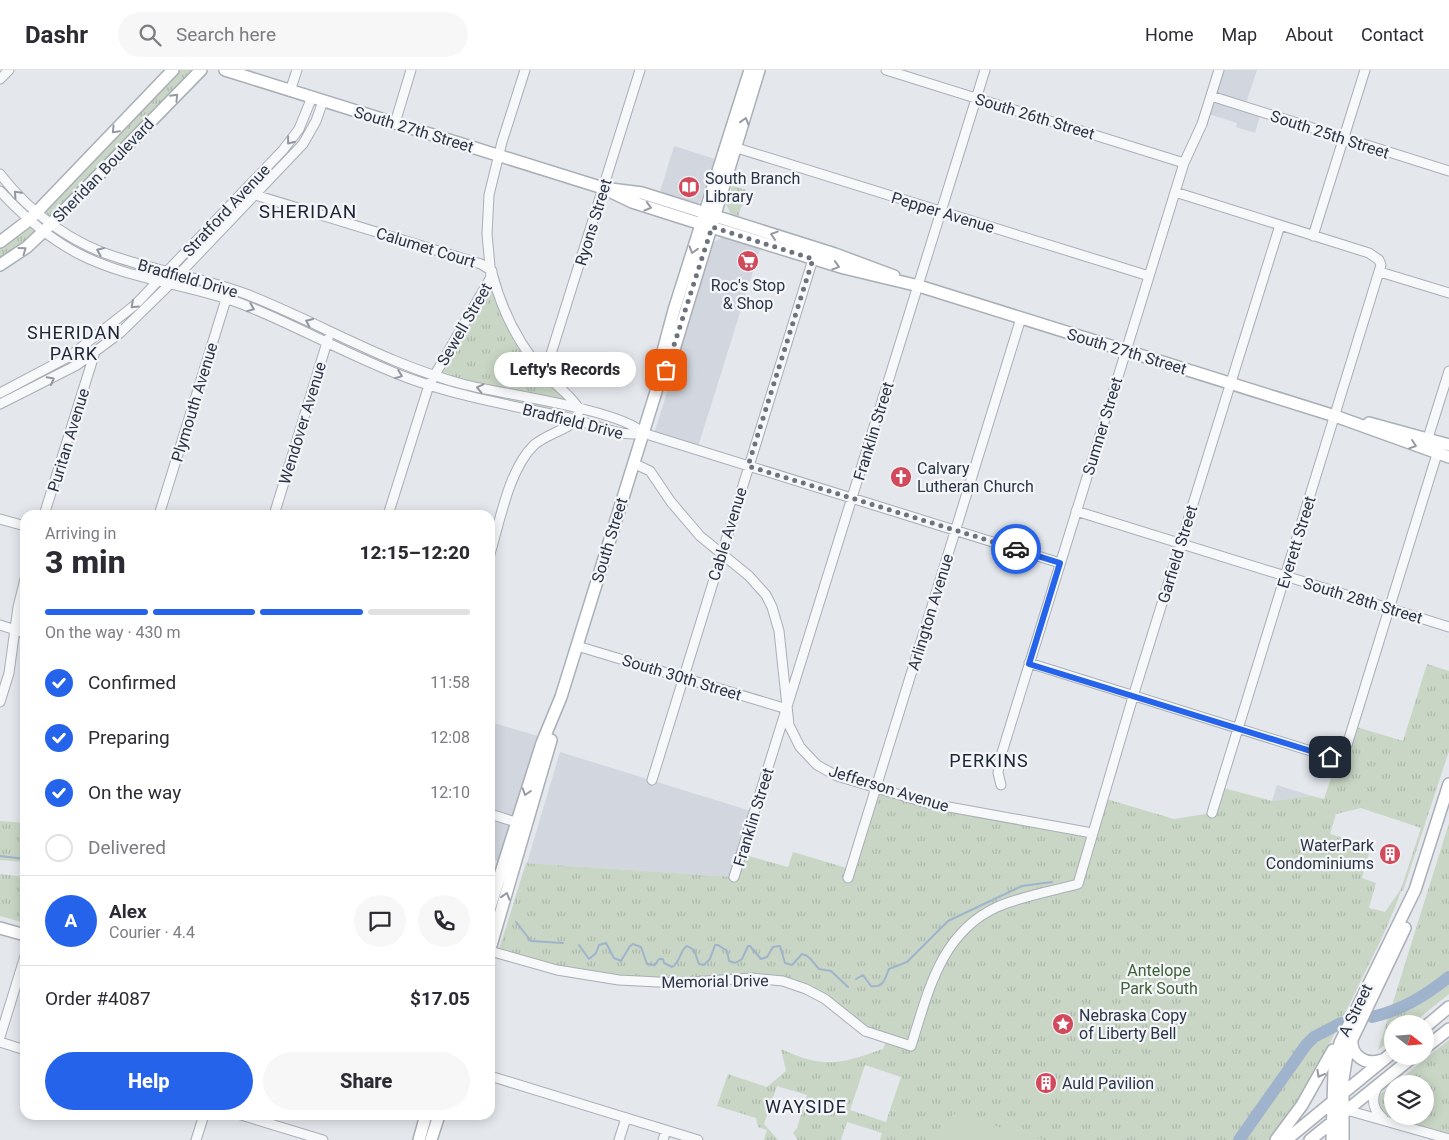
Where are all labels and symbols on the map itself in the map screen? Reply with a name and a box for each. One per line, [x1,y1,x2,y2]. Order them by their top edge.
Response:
street label: South 26th Street [973,89,1097,144]
one-way arrow [169,94,178,103]
street label: South 27th Street [352,102,476,157]
street label: South 25th Street [1268,106,1392,163]
street label: Sheridan Boulevard [49,114,158,226]
one-way arrow [740,117,750,125]
one-way arrow [112,125,121,134]
one-way arrow [287,135,296,144]
street label: Stratford Avenue [179,160,274,260]
place label: South Branch Library [705,169,800,206]
library icon: South Branch Library [677,175,701,199]
street label: Ryons Street [571,176,616,268]
street label: Pepper Avenue [889,188,997,237]
one-way arrow [14,190,23,199]
district label: SHERIDAN [259,200,357,223]
one-way arrow [643,202,651,212]
street label: Calumet Court [374,223,478,272]
one-way arrow [770,231,779,241]
one-way arrow [688,245,698,254]
one-way arrow [17,247,26,256]
one-way arrow [96,247,105,257]
supermarket icon: Roc's Stop & Shop [736,249,760,273]
street label: Bradfield Drive [136,255,240,302]
one-way arrow [832,260,840,270]
place label: Roc's Stop & Shop [711,276,785,313]
street label: Sewell Street [433,279,496,369]
one-way arrow [131,299,140,308]
one-way arrow [246,302,255,312]
one-way arrow [305,318,314,328]
district label: SHERIDAN PARK [27,322,121,364]
street label: South 27th Street [1065,324,1189,379]
street label: Plymouth Avenue [167,340,222,464]
pin [645,349,687,391]
callout: Lefty's Records [493,352,636,388]
street label: Wendover Avenue [275,360,330,487]
one-way arrow [395,369,403,379]
street label: Sumner Street [1079,375,1126,477]
one-way arrow [45,376,54,386]
street label: Franklin Street [849,379,898,483]
one-way arrow [476,383,485,394]
street label: Puritan Avenue [44,386,93,494]
street label: Bradfield Drive [521,400,625,443]
one-way arrow [1408,440,1417,450]
place label: Calvary Lutheran Church [917,459,1034,496]
church icon: Calvary Lutheran Church [889,465,913,489]
street label: Cable Avenue [704,485,751,583]
street label: Everett Street [1273,494,1320,591]
street label: South Street [588,495,631,585]
street label: Garfield Street [1154,503,1201,605]
courier [991,524,1041,574]
street label: Arlington Avenue [904,552,957,673]
street label: South 28th Street [1301,573,1425,628]
street label: South 30th Street [620,650,744,705]
pin [1309,736,1351,778]
district label: PERKINS [949,750,1029,771]
street label: Jefferson Avenue [826,761,951,816]
street label: Franklin Street [729,765,778,869]
one-way arrow [522,788,532,796]
place label: WaterPark Condominiums [1266,836,1375,873]
building icon: WaterPark Condominiums [1378,842,1402,866]
one-way arrow [500,893,510,901]
park label: Antelope Park South [1120,961,1198,998]
street label: Memorial Drive [661,971,769,992]
street label: A Street [1334,981,1376,1040]
place label: Nebraska Copy of Liberty Bell [1079,1006,1187,1043]
place icon: Nebraska Copy of Liberty Bell [1051,1012,1075,1036]
north arrow [1384,1015,1434,1065]
one-way arrow [1317,1069,1327,1078]
building icon: Auld Pavilion [1034,1071,1058,1095]
place label: Auld Pavilion [1062,1074,1154,1093]
district label: WAYSIDE [765,1096,847,1117]

